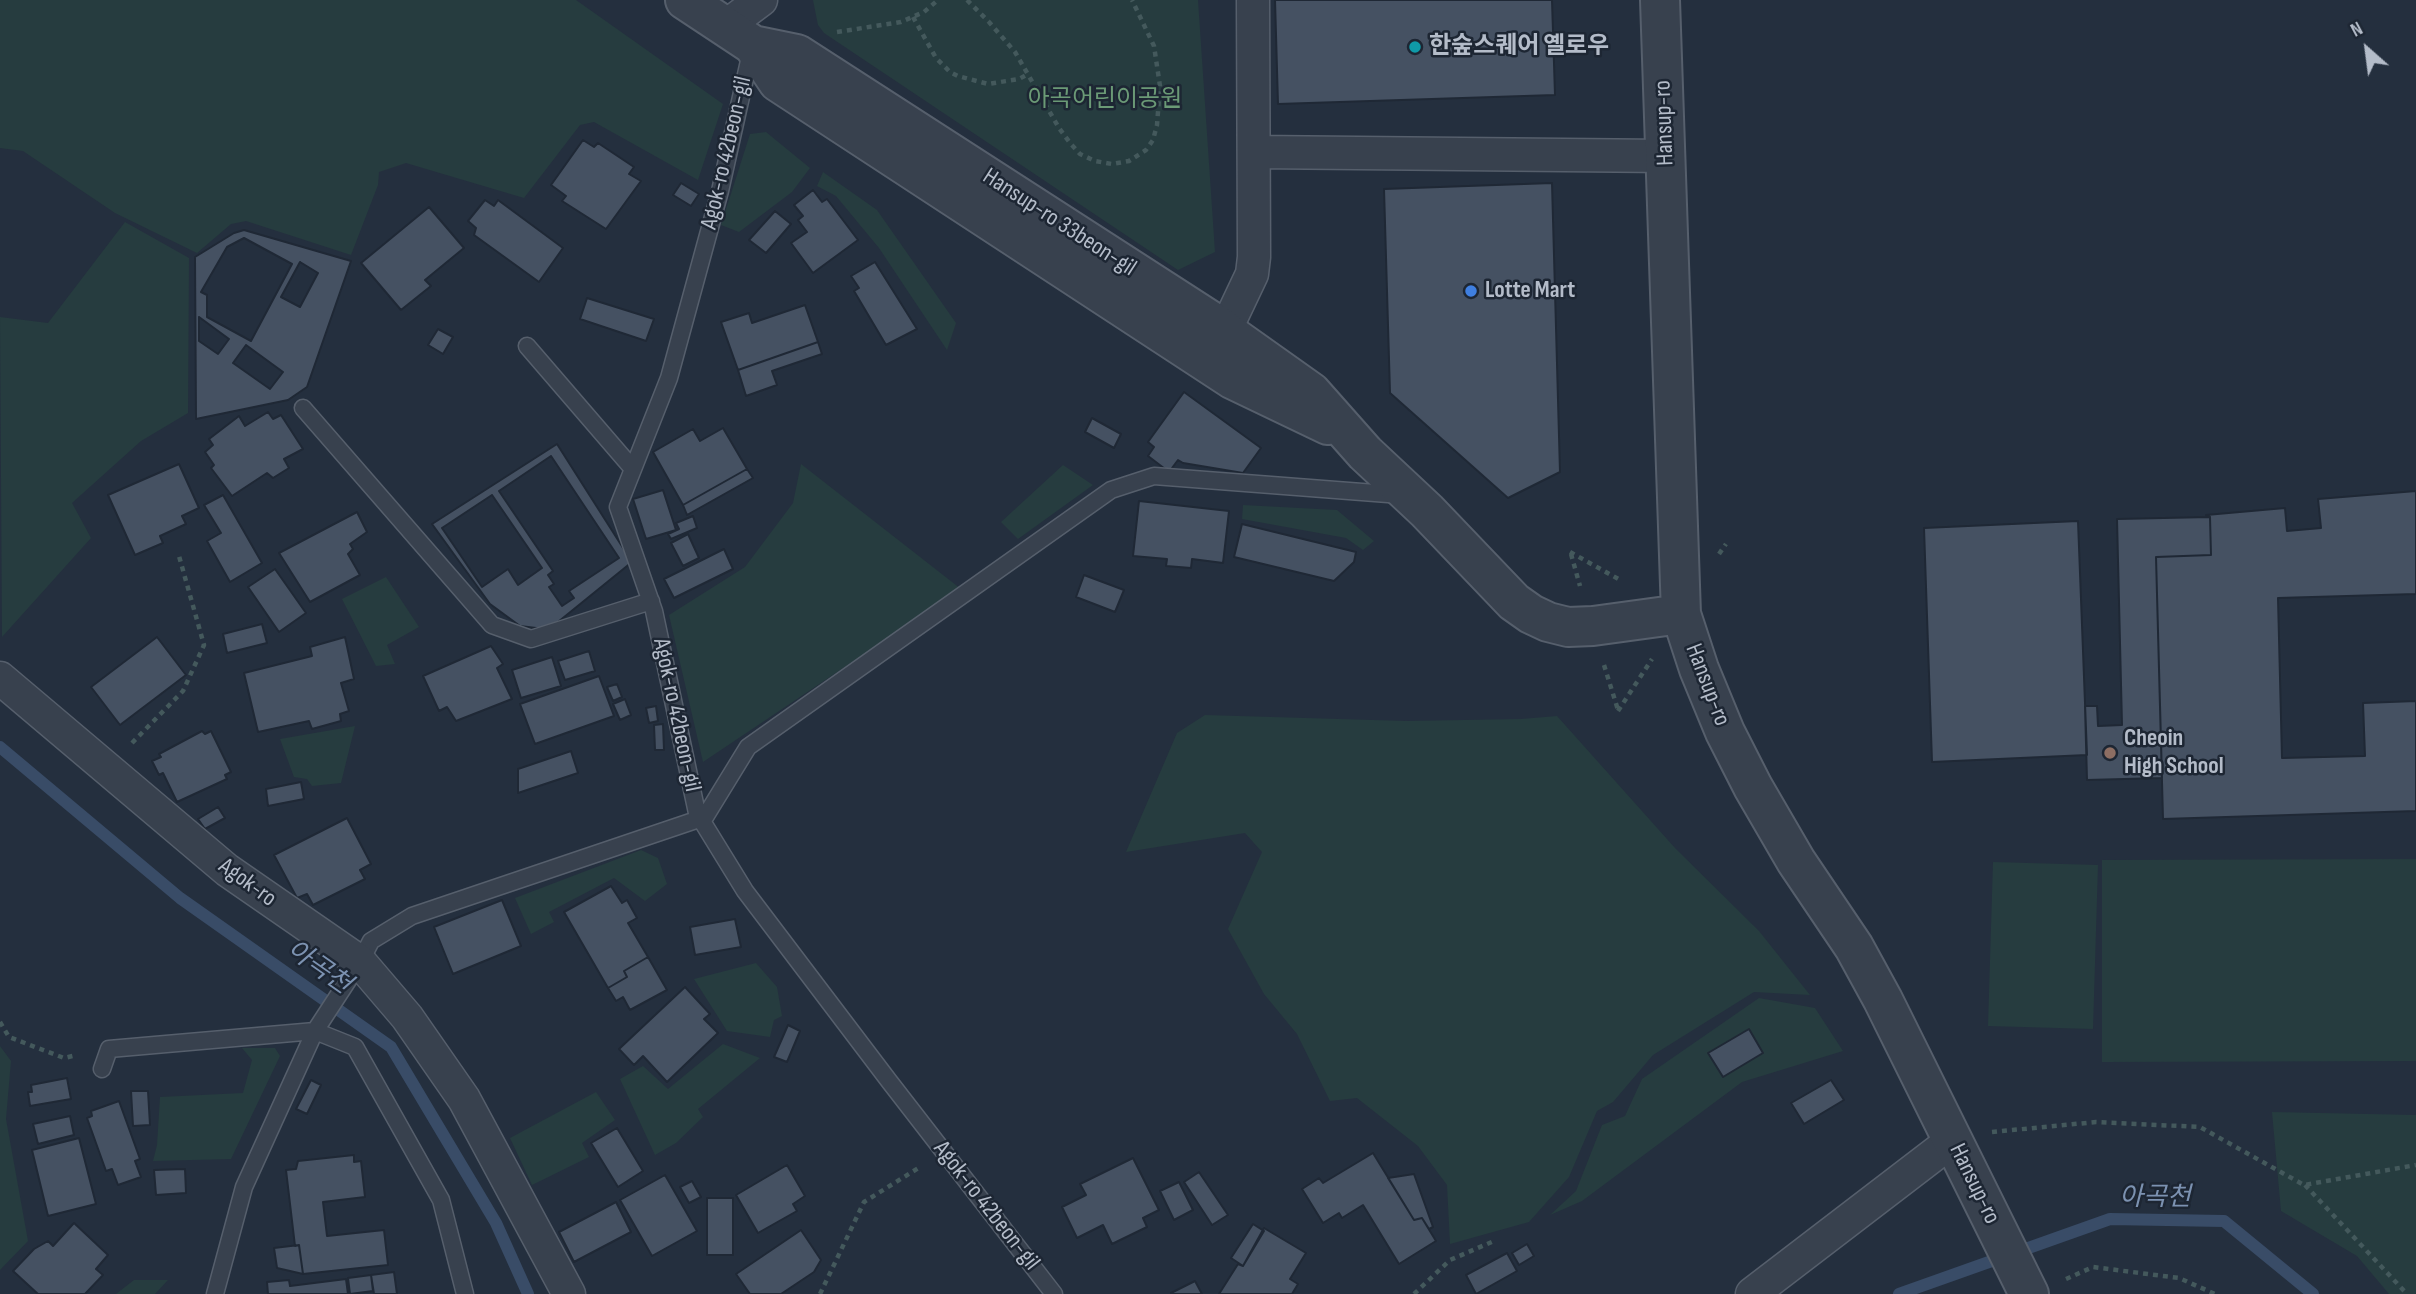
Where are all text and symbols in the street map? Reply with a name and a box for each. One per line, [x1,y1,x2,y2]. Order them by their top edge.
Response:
north arrow [2332,14,2402,84]
text: N [2347,17,2367,43]
place label: 한숲스퀘어 옐로우 [1429,33,1609,61]
marker: 한숲스퀘어 옐로우 [1407,39,1423,55]
street label: Agok-ro 42beon-gil [695,74,759,232]
street label: Hansup-ro [1649,80,1681,166]
park label: 아곡어린이공원 [1028,86,1182,114]
street label: Hansup-ro 33beon-gil [977,163,1141,283]
place label: Lotte Mart [1485,277,1575,305]
marker: Lotte Mart [1463,283,1479,299]
street label: Agok-ro 42beon-gil [646,636,706,794]
street label: Hansup-ro [1678,640,1736,730]
place label: Cheoin High School [2124,725,2224,781]
marker: Cheoin High School [2102,745,2118,761]
street label: Agok-ro [212,852,282,914]
water label: 아곡천 [280,935,356,1001]
street label: Agok-ro 42beon-gil [927,1136,1045,1276]
street label: Hansup-ro [1942,1139,2006,1229]
water label: 아곡천 [2119,1182,2191,1214]

